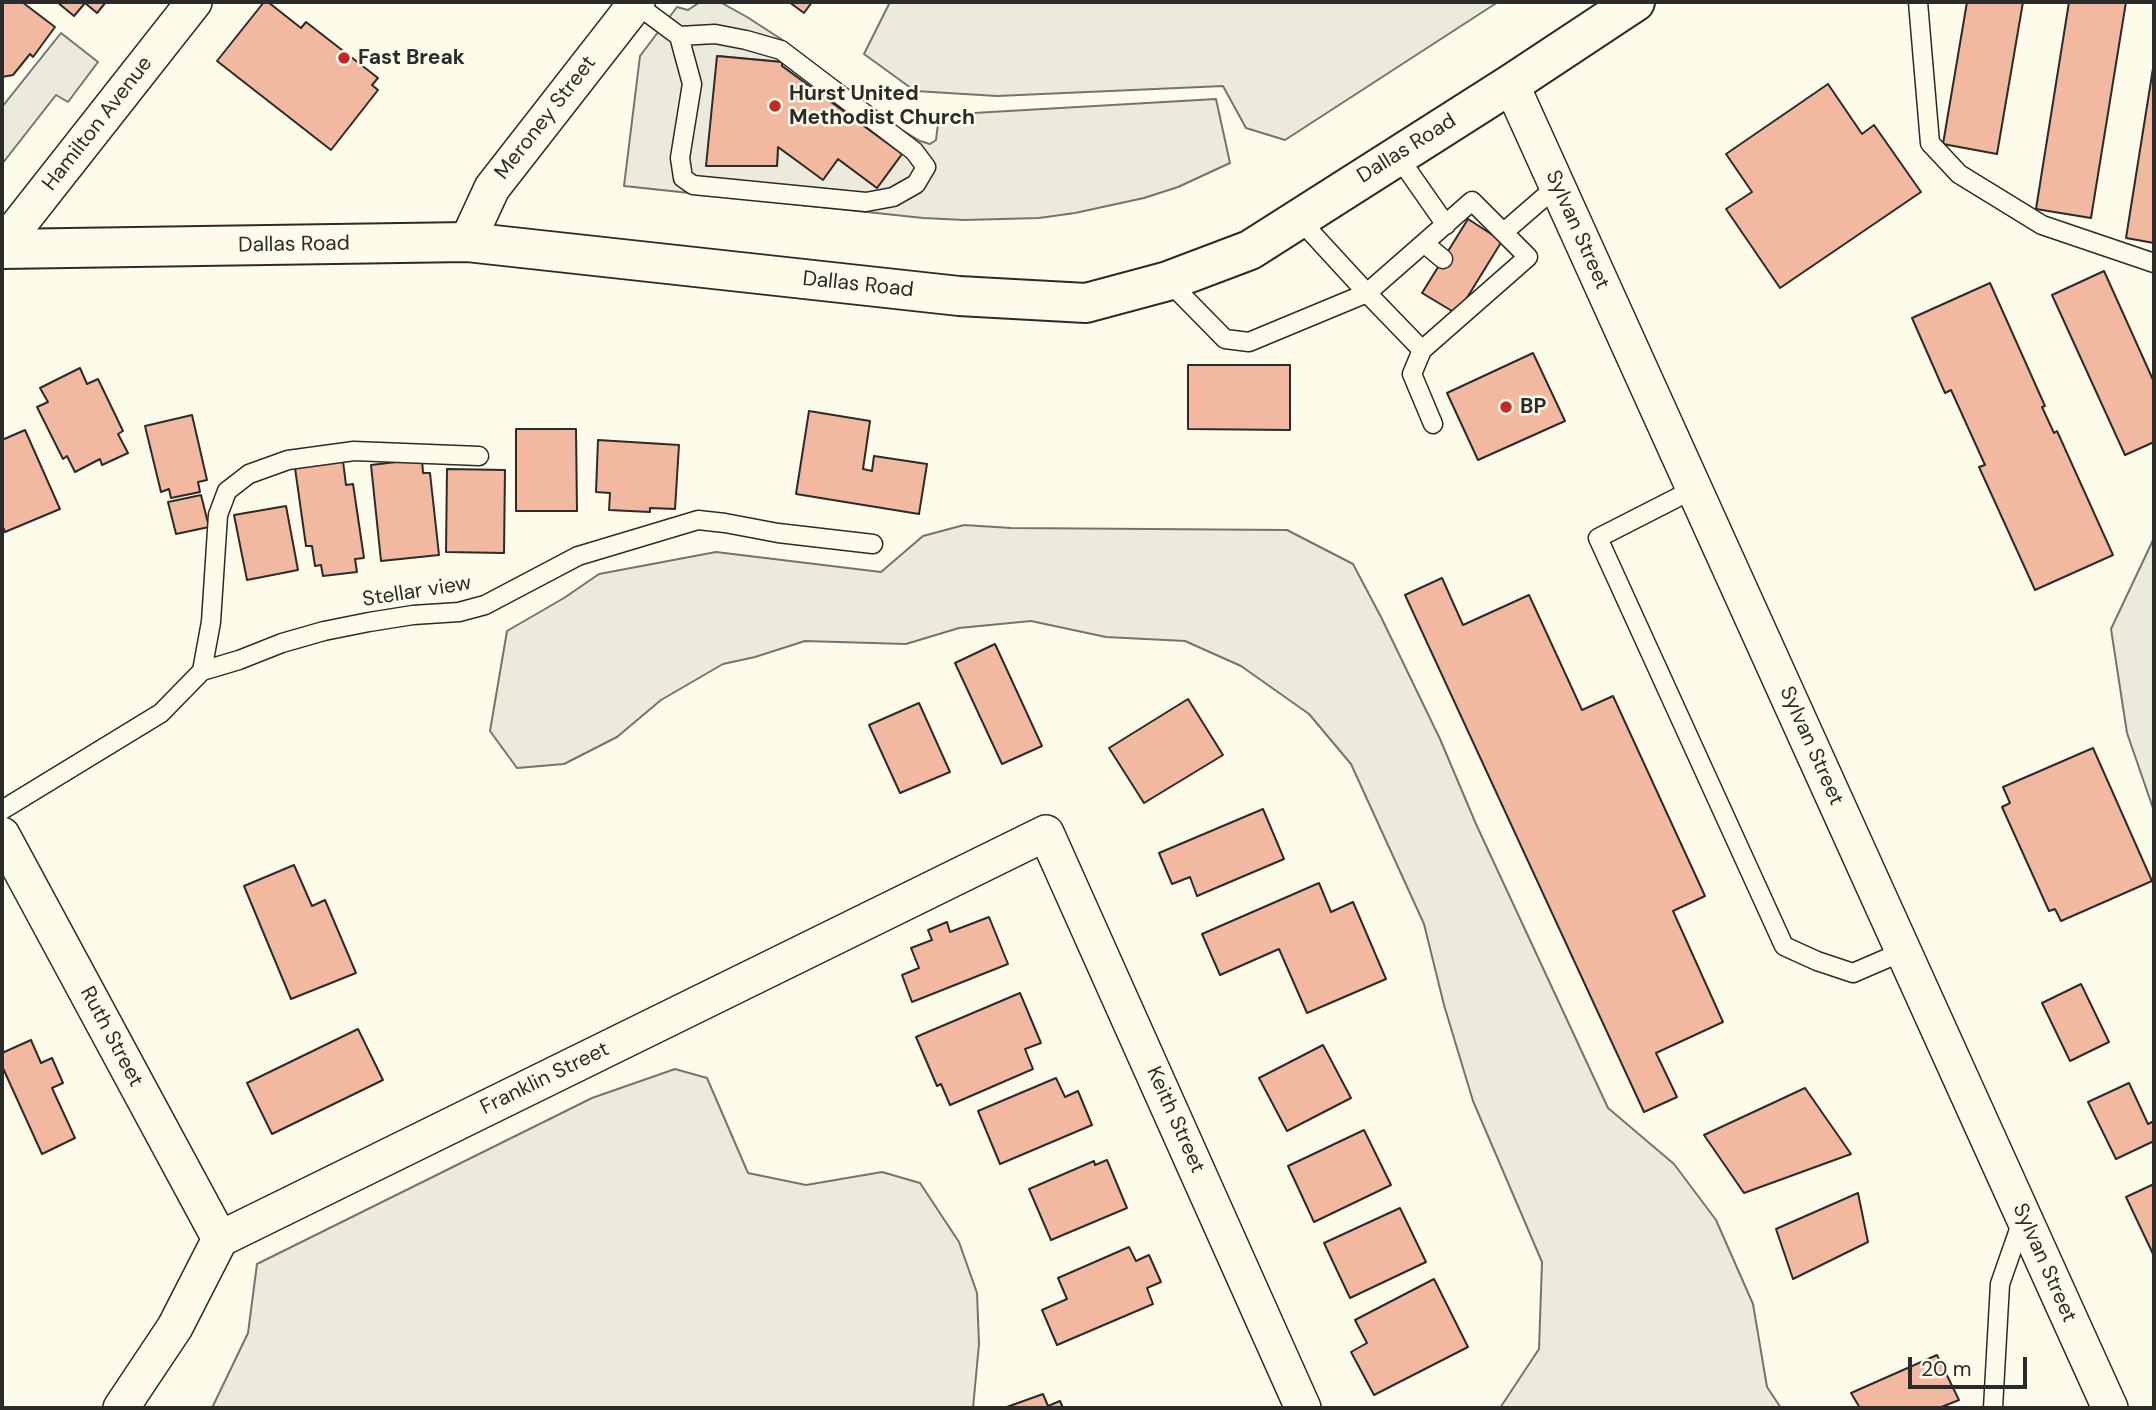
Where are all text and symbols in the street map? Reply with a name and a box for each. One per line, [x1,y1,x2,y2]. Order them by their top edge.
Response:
place label: Fast Break [358,45,465,71]
marker: Fast Break [336,50,352,66]
street label: Meroney Street [490,51,602,185]
street label: Hamilton Avenue [38,52,158,196]
place label: Hurst United Methodist Church [789,81,975,131]
marker: Hurst United Methodist Church [767,98,783,114]
street label: Dallas Road [1353,109,1461,189]
street label: Sylvan Street [1540,167,1614,293]
street label: Dallas Road [238,231,350,259]
street label: Dallas Road [801,267,915,303]
place label: BP [1520,394,1546,420]
marker: BP [1498,399,1514,415]
street label: Stellar view [361,571,473,613]
street label: Sylvan Street [1774,683,1848,809]
street label: Ruth Street [74,983,148,1091]
street label: Franklin Street [477,1037,613,1121]
street label: Keith Street [1140,1063,1210,1177]
street label: Sylvan Street [2007,1200,2081,1326]
scale bar [1911,1344,2030,1388]
text: 20 m [1921,1355,1972,1383]

